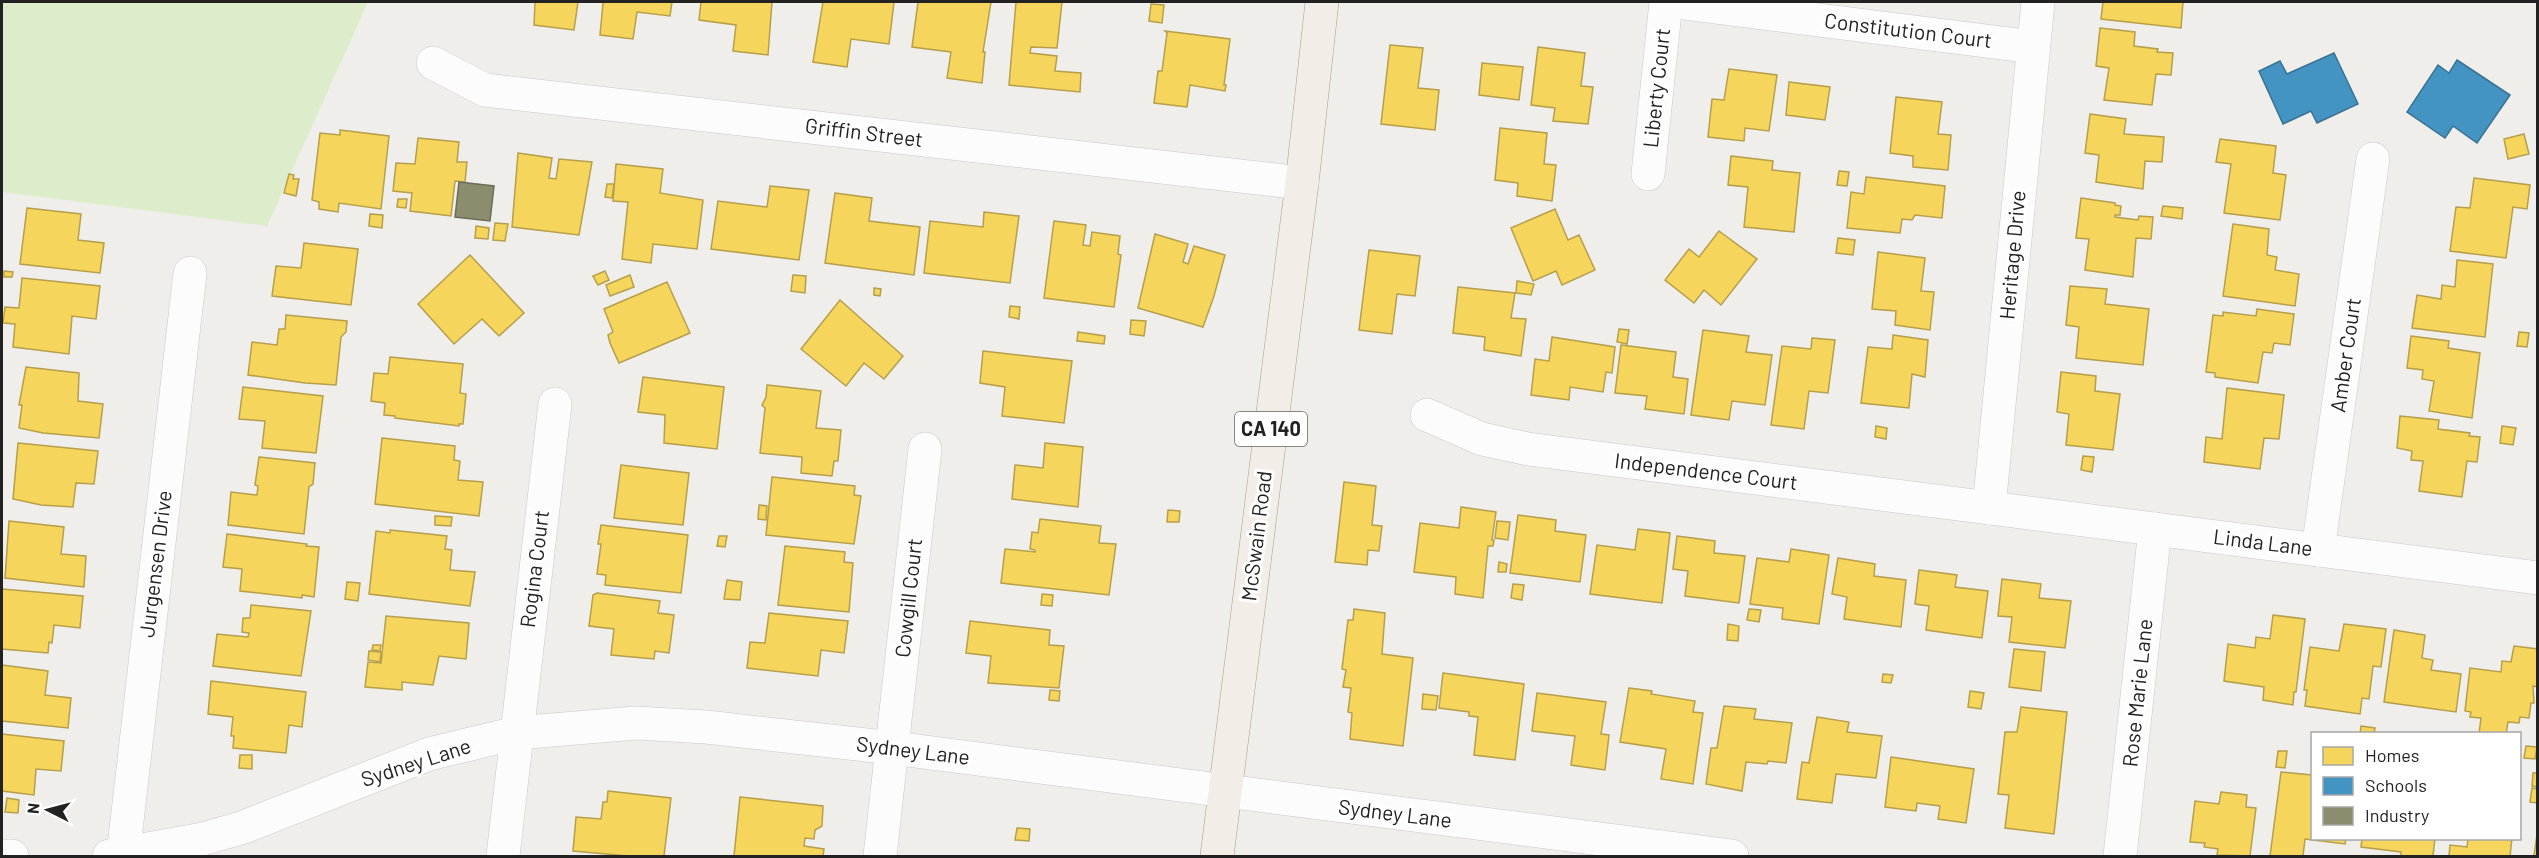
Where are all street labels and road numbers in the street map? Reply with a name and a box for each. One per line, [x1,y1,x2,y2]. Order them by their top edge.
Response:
street label: Constitution Court [1823,7,1993,52]
street label: Liberty Court [1637,27,1674,149]
street label: Griffin Street [804,112,924,151]
street label: Heritage Drive [1993,189,2030,321]
street label: Amber Court [2324,296,2365,414]
road number: CA 140 [1235,412,1307,446]
street label: Independence Court [1613,447,1799,494]
street label: McSwain Road [1235,469,1276,602]
street label: Jurgensen Drive [133,489,176,639]
street label: Rogina Court [514,509,553,629]
street label: Linda Lane [2212,523,2314,560]
street label: Cowgill Court [889,537,926,659]
street label: Rose Marie Lane [2116,617,2157,768]
street label: Sydney Lane [855,730,971,769]
street label: Sydney Lane [357,732,474,791]
street label: Sydney Lane [1337,793,1453,832]

